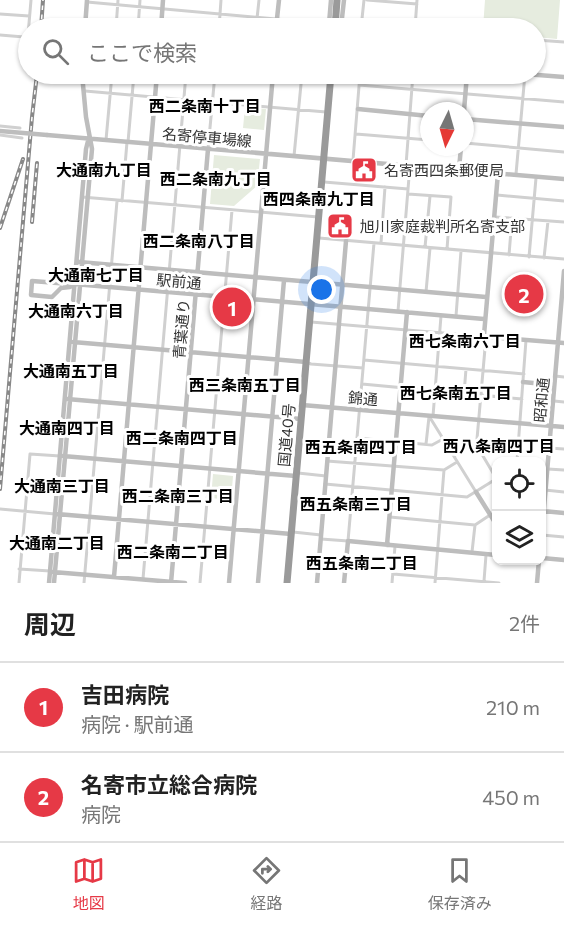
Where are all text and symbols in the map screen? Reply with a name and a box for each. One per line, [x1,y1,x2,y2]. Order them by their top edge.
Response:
search box [18,18,546,84]
icon: search [39,35,72,68]
text: ここで検索 [87,39,197,66]
district label: 西二条南十丁目 [149,96,261,115]
north arrow [420,102,474,156]
street label: 名寄停車場線 [161,124,253,150]
public building icon: 名寄西四条郵便局 [349,155,379,185]
district label: 大通南九丁目 [56,160,152,179]
place label: 名寄西四条郵便局 [384,161,504,179]
district label: 西二条南九丁目 [160,169,272,188]
district label: 西四条南九丁目 [263,189,375,208]
public building icon: 旭川家庭裁判所名寄支部 [325,211,355,241]
place label: 旭川家庭裁判所名寄支部 [360,217,525,235]
district label: 西二条南八丁目 [143,231,255,250]
district label: 大通南七丁目 [48,265,144,284]
street label: 駅前通 [156,270,202,292]
pin: 2 [504,272,544,316]
your location [307,275,336,304]
pin: 1 [212,284,252,330]
street label: 青葉通り [169,298,193,360]
district label: 大通南六丁目 [28,301,124,320]
district label: 西七条南六丁目 [409,331,521,350]
district label: 大通南五丁目 [23,361,119,380]
district label: 西三条南五丁目 [189,375,301,394]
street label: 昭和通 [530,377,552,423]
district label: 西七条南五丁目 [400,383,512,402]
street label: 錦通 [347,388,379,408]
street label: 国道40号 [274,402,298,468]
district label: 大通南四丁目 [19,418,115,437]
district label: 西二条南四丁目 [126,428,238,447]
district label: 西八条南四丁目 [443,436,555,455]
district label: 西五条南四丁目 [305,437,417,456]
map controls [492,457,546,565]
button: locate [492,457,546,511]
district label: 大通南三丁目 [14,476,110,495]
district label: 西二条南三丁目 [122,486,234,505]
district label: 西五条南三丁目 [300,494,412,513]
button: layers [492,511,546,565]
district label: 大通南二丁目 [9,533,105,552]
district label: 西二条南二丁目 [117,542,229,561]
district label: 西五条南二丁目 [306,553,418,572]
text: 周辺 [24,608,76,639]
text: 2件 [509,611,540,635]
text: 吉田病院 [81,681,169,708]
text: 1 [39,695,48,719]
text: 210 m [486,695,540,719]
text: 病院 · 駅前通 [81,712,193,736]
text: 名寄市立総合病院 [81,771,257,798]
text: 2 [38,785,49,809]
text: 450 m [482,785,540,809]
text: 病院 [81,802,121,826]
tab: 地図 [72,854,105,914]
tab: 経路 [250,854,283,914]
tab: 保存済み [428,854,492,914]

